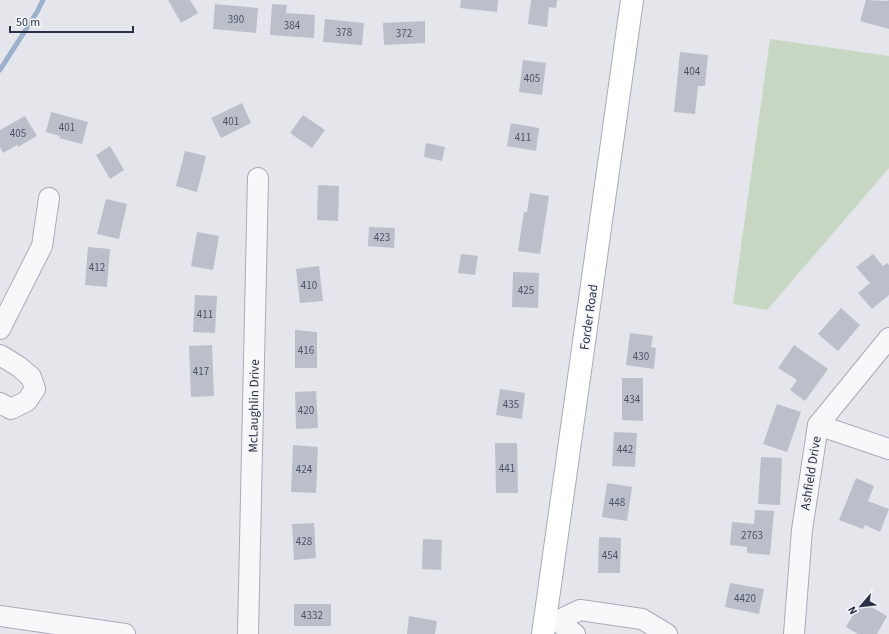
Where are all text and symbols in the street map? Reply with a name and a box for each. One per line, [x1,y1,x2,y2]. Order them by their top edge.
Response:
scale bar [10,8,133,34]
house number: 390 [228,12,244,27]
text: 50 m [16,14,40,31]
house number: 384 [284,18,301,33]
house number: 378 [336,25,353,40]
house number: 372 [396,26,412,41]
house number: 404 [684,64,701,79]
house number: 405 [524,71,540,86]
house number: 401 [223,114,239,129]
house number: 401 [59,120,75,135]
house number: 405 [10,126,26,141]
house number: 411 [515,130,531,145]
house number: 423 [374,230,390,245]
house number: 412 [89,260,105,275]
house number: 410 [301,278,317,293]
house number: 425 [518,283,534,298]
street label: Forder Road [575,283,603,351]
house number: 411 [197,307,213,322]
house number: 416 [298,343,315,358]
house number: 430 [633,349,649,364]
street label: McLaughlin Drive [244,359,264,453]
house number: 417 [193,364,209,379]
house number: 434 [624,392,641,407]
house number: 435 [503,397,519,412]
house number: 420 [298,403,314,418]
street label: Ashfield Drive [796,435,826,511]
house number: 442 [617,442,633,457]
house number: 441 [499,461,515,476]
house number: 424 [296,462,313,477]
house number: 448 [609,495,626,510]
house number: 2763 [741,528,763,543]
house number: 428 [296,534,313,549]
house number: 454 [602,548,619,563]
north arrow [841,586,881,626]
house number: 4420 [734,591,756,606]
text: N [844,604,861,617]
house number: 4332 [301,608,323,623]

